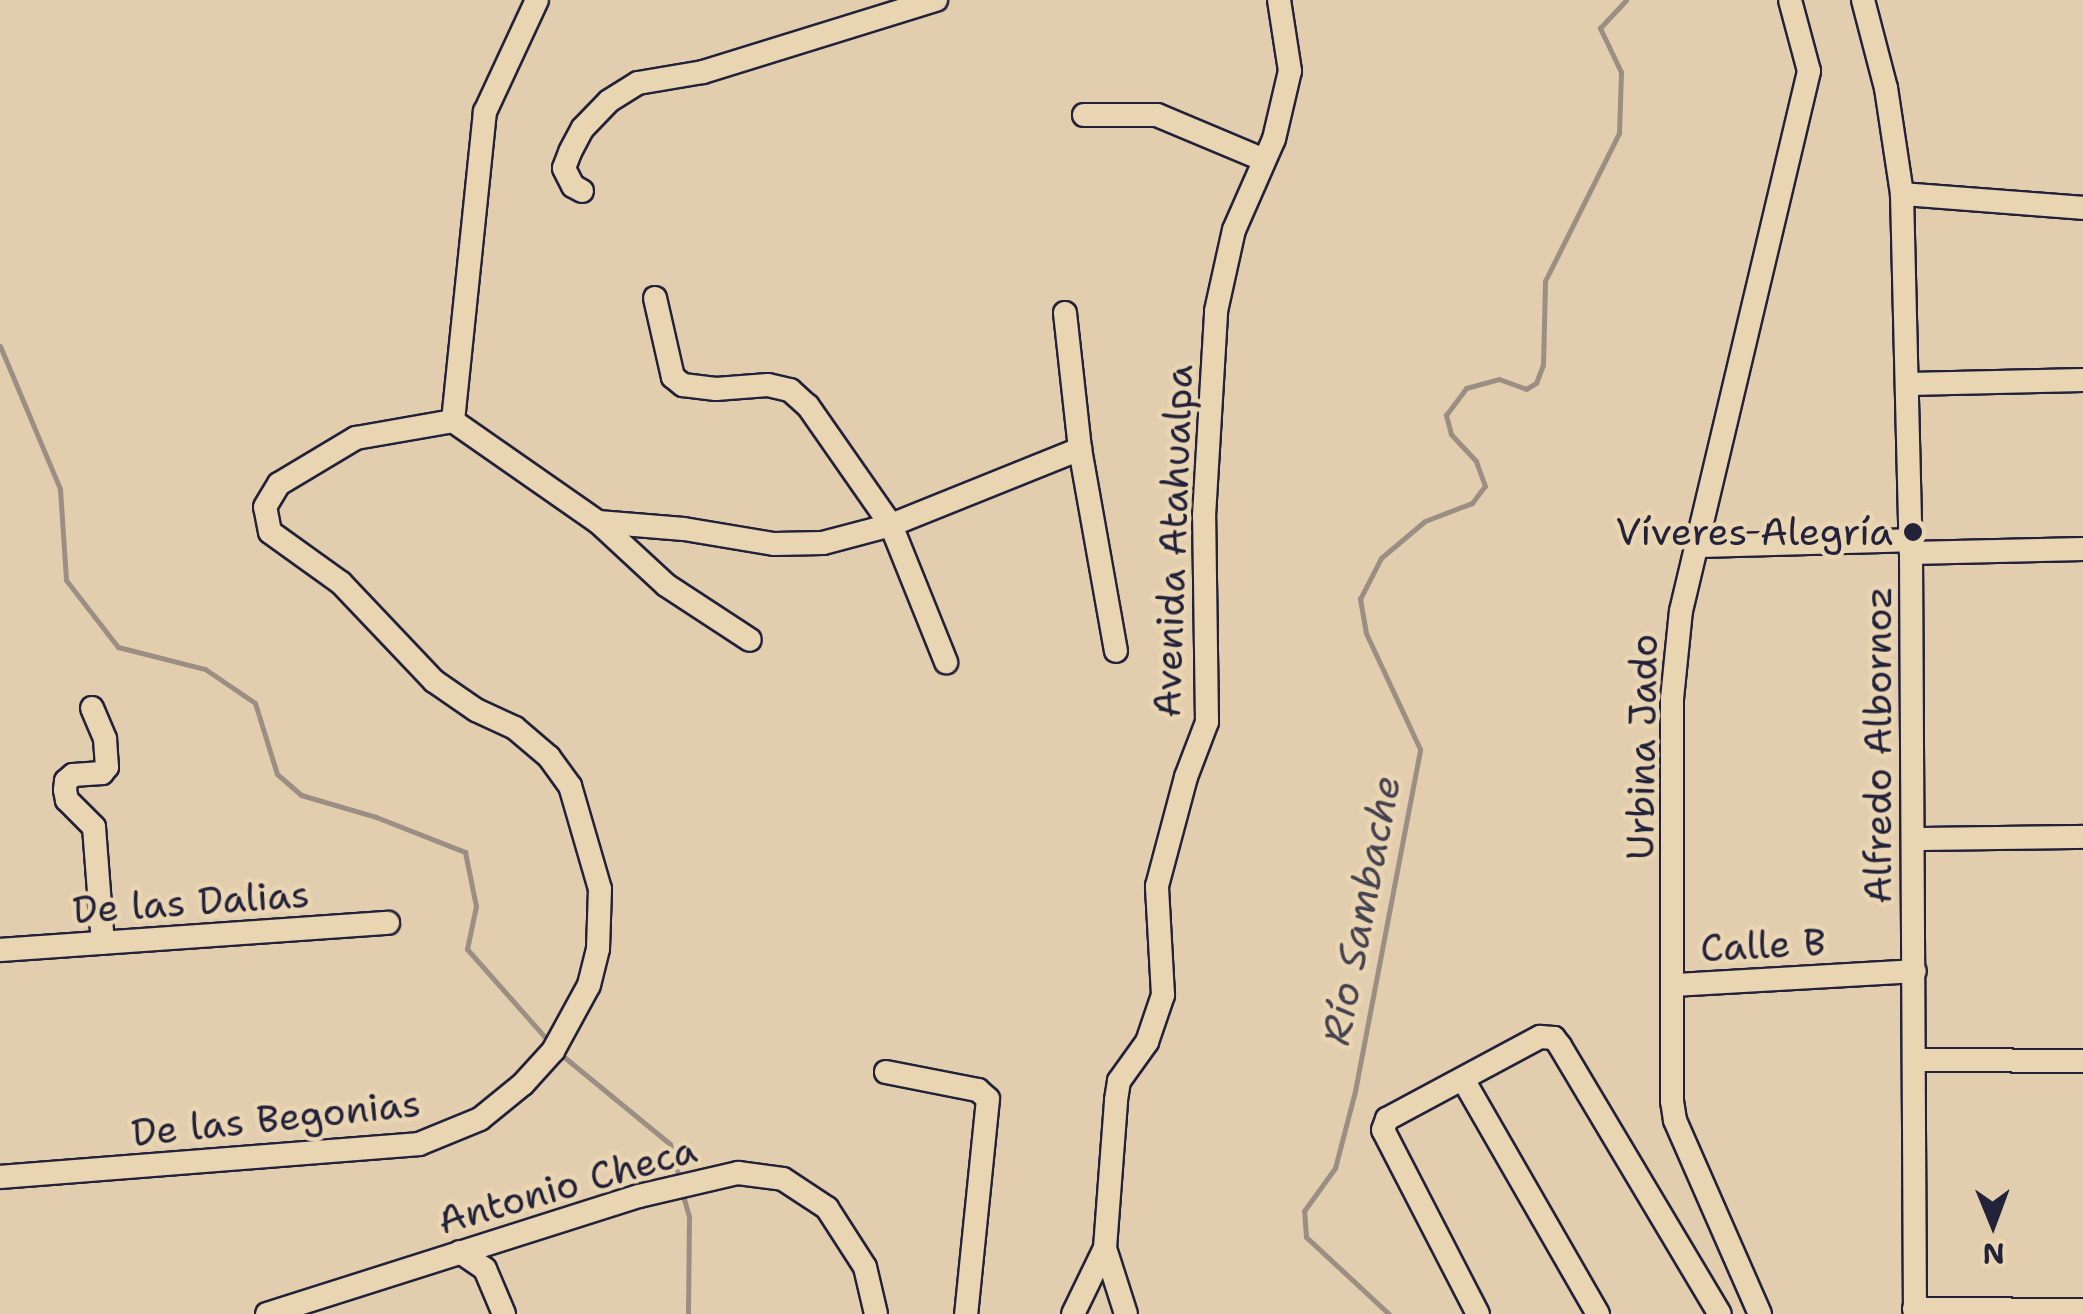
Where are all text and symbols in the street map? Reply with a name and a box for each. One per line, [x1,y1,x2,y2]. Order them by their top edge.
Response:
street label: Avenida Atahualpa [1144,364,1202,718]
place label: Víveres Alegría [1615,509,1893,555]
marker: Víveres Alegría [1902,521,1924,543]
street label: Alfredo Albornoz [1855,586,1901,904]
street label: Urbina Jado [1617,634,1667,860]
water label: Río Sambache [1311,771,1411,1049]
street label: De las Dalias [71,871,311,933]
street label: Calle B [1699,919,1827,971]
street label: De las Begonias [129,1080,423,1156]
street label: Antonio Checa [432,1126,702,1244]
north arrow [1943,1174,2043,1274]
text: N [1982,1235,2005,1273]

